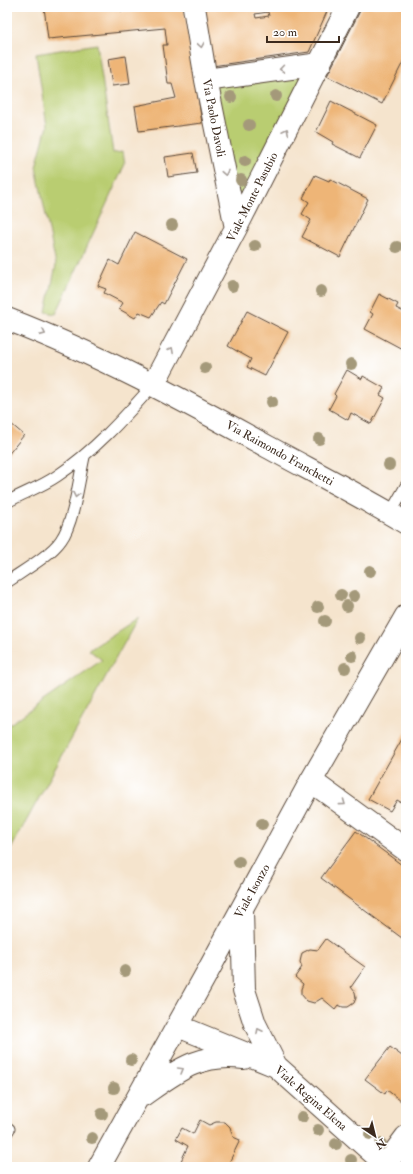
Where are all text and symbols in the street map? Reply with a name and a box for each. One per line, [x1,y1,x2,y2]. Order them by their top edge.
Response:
scale bar [267,18,339,44]
text: 20 m [273,25,298,40]
one-way arrow [196,42,204,49]
one-way arrow [278,64,285,73]
street label: Via Paolo Davoli [199,78,228,158]
one-way arrow [281,128,288,135]
street label: Viale Monte Pasubio [223,150,282,245]
one-way arrow [220,170,229,176]
one-way arrow [40,329,47,337]
one-way arrow [166,347,173,354]
street label: Via Raimondo Franchetti [223,418,336,489]
one-way arrow [72,492,80,498]
one-way arrow [338,799,345,806]
street label: Viale Isonzo [231,861,274,921]
one-way arrow [256,1028,264,1035]
street label: Viale Regina Elena [271,1063,351,1135]
one-way arrow [177,1067,184,1074]
north arrow [355,1116,395,1156]
text: N [372,1135,389,1153]

